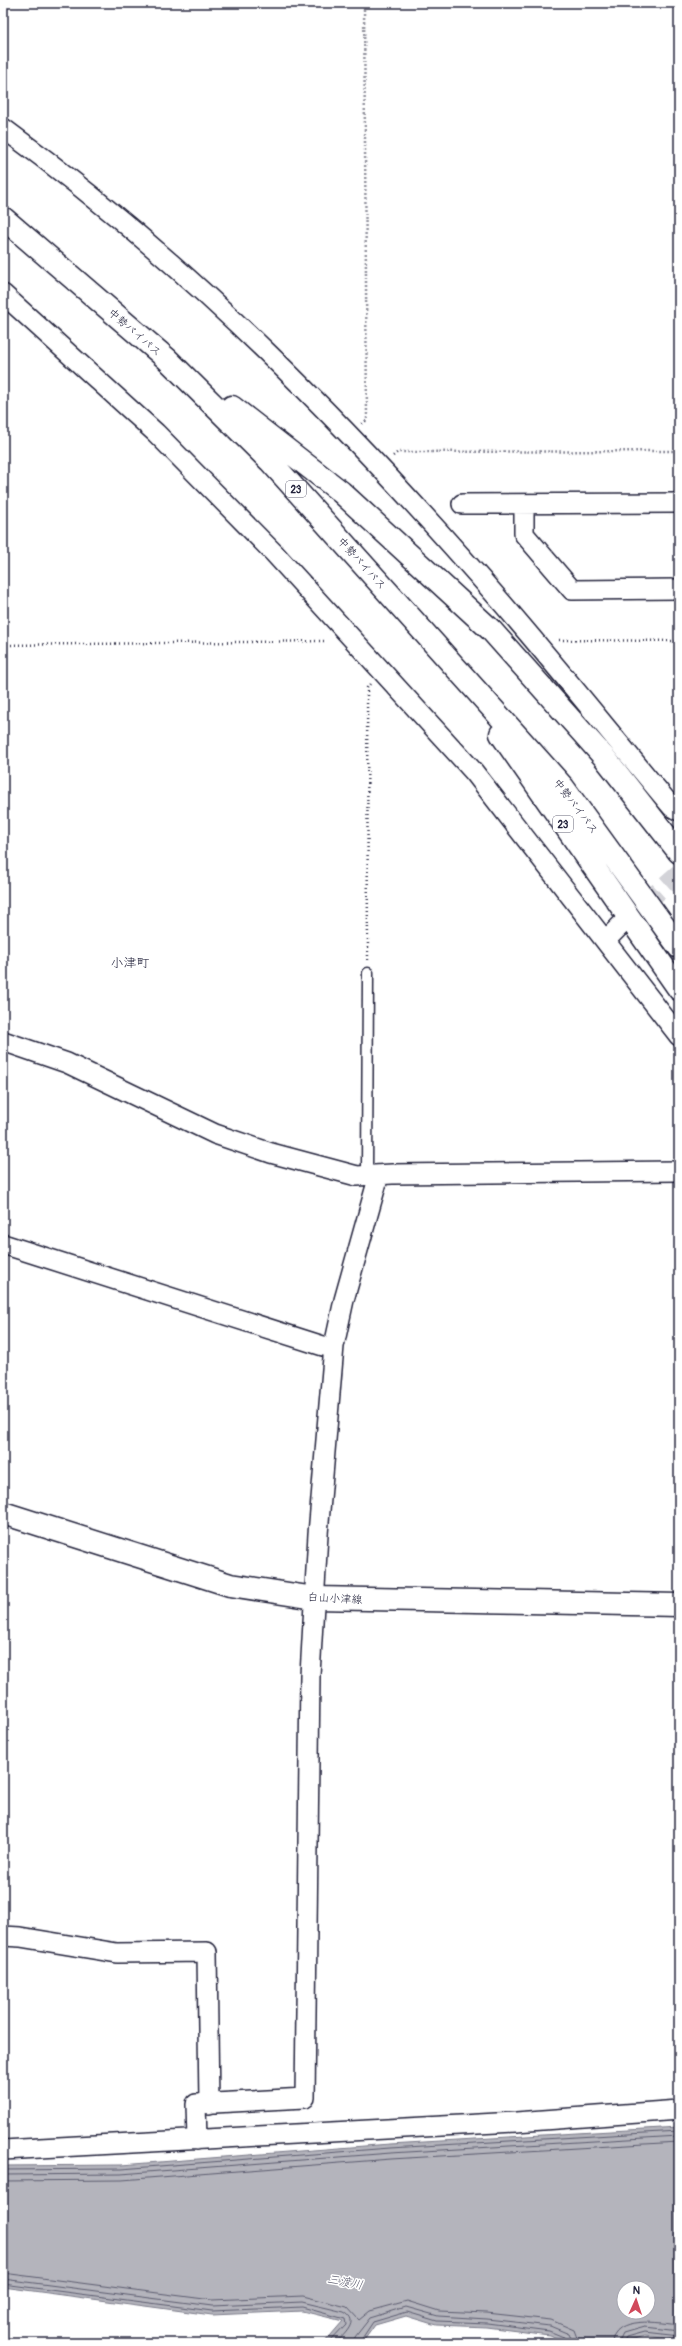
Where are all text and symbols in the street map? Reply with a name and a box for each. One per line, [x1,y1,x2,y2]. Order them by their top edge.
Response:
street label: 中勢バイパス [106,306,164,359]
road number: 23 [286,481,306,497]
street label: 中勢バイパス [335,535,388,592]
street label: 中勢バイパス [551,776,601,836]
road number: 23 [553,816,573,832]
district label: 小津町 [110,955,150,971]
street label: 白山小津線 [307,1591,363,1606]
water label: 三渡川 [326,2272,364,2293]
north arrow [616,2280,656,2320]
text: N [632,2284,641,2297]

